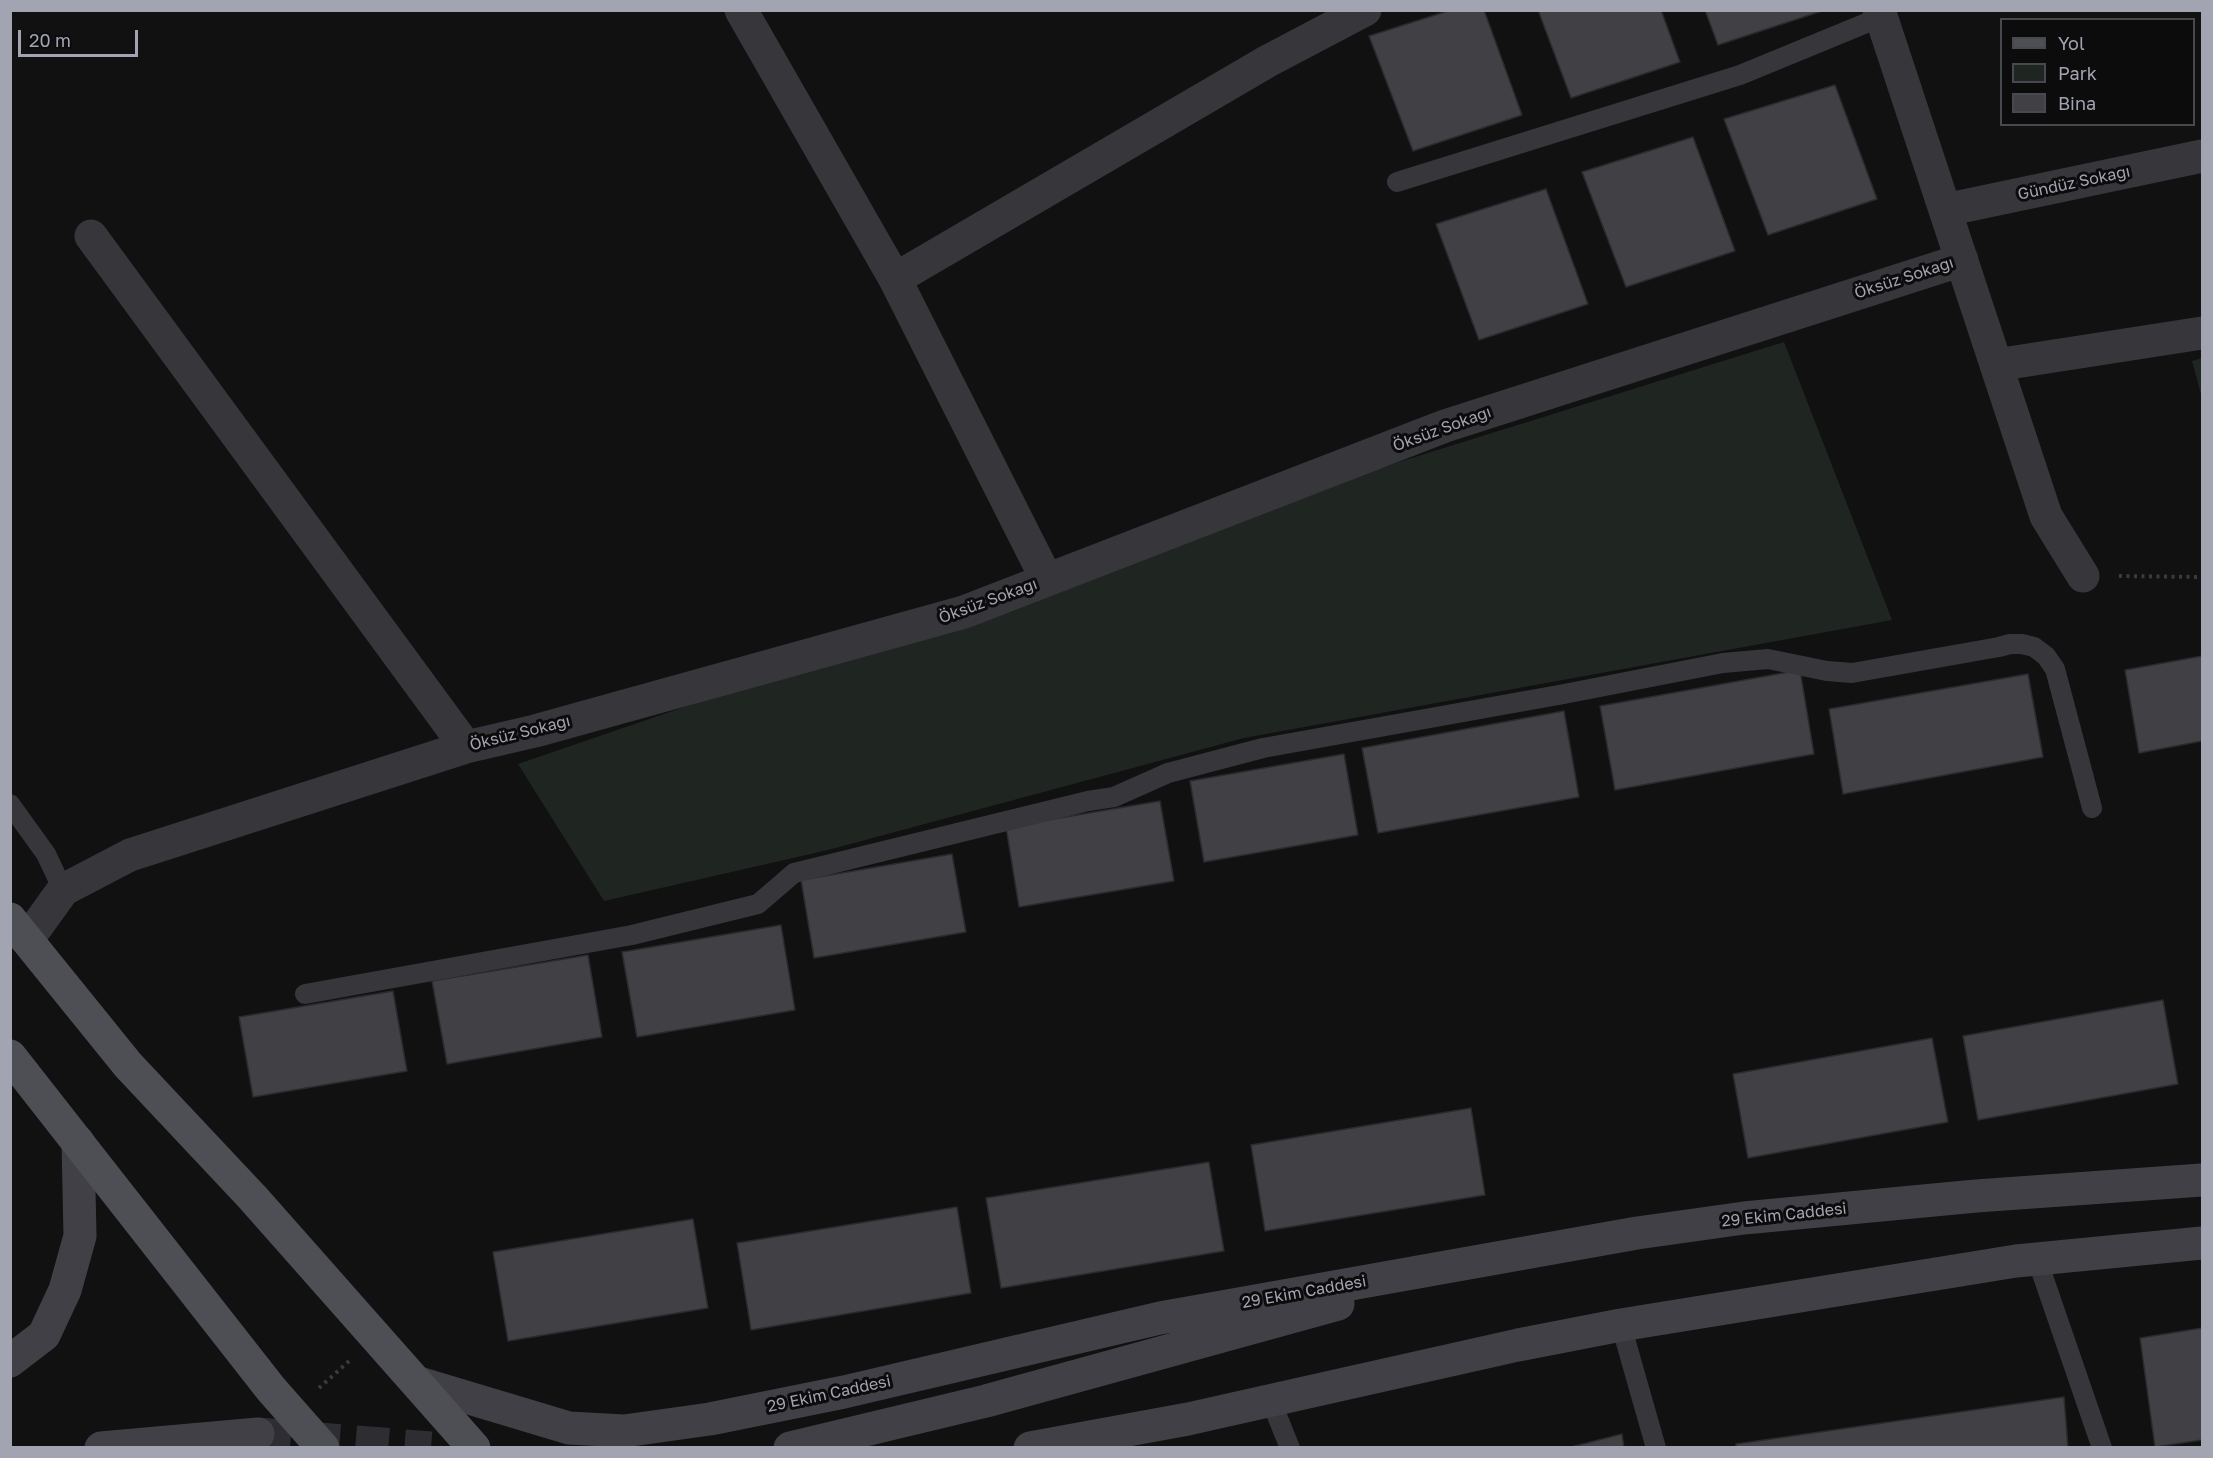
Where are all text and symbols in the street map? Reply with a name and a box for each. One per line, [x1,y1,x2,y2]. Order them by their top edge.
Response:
scale bar [21,18,141,56]
legend [2000,18,2195,126]
text: 20 m [29,29,71,51]
text: Yol [2058,32,2085,54]
text: Park [2058,62,2097,84]
text: Bina [2058,92,2096,114]
street label: Gündüz Sokağı [2016,162,2132,204]
street label: Öksüz Sokağı [1852,253,1956,303]
street label: Öksüz Sokağı [1390,402,1494,456]
street label: Öksüz Sokağı [936,574,1040,628]
street label: Öksüz Sokağı [468,711,572,755]
street label: 29 Ekim Caddesi [1720,1199,1848,1231]
street label: 29 Ekim Caddesi [1240,1272,1368,1312]
street label: 29 Ekim Caddesi [765,1372,893,1416]

